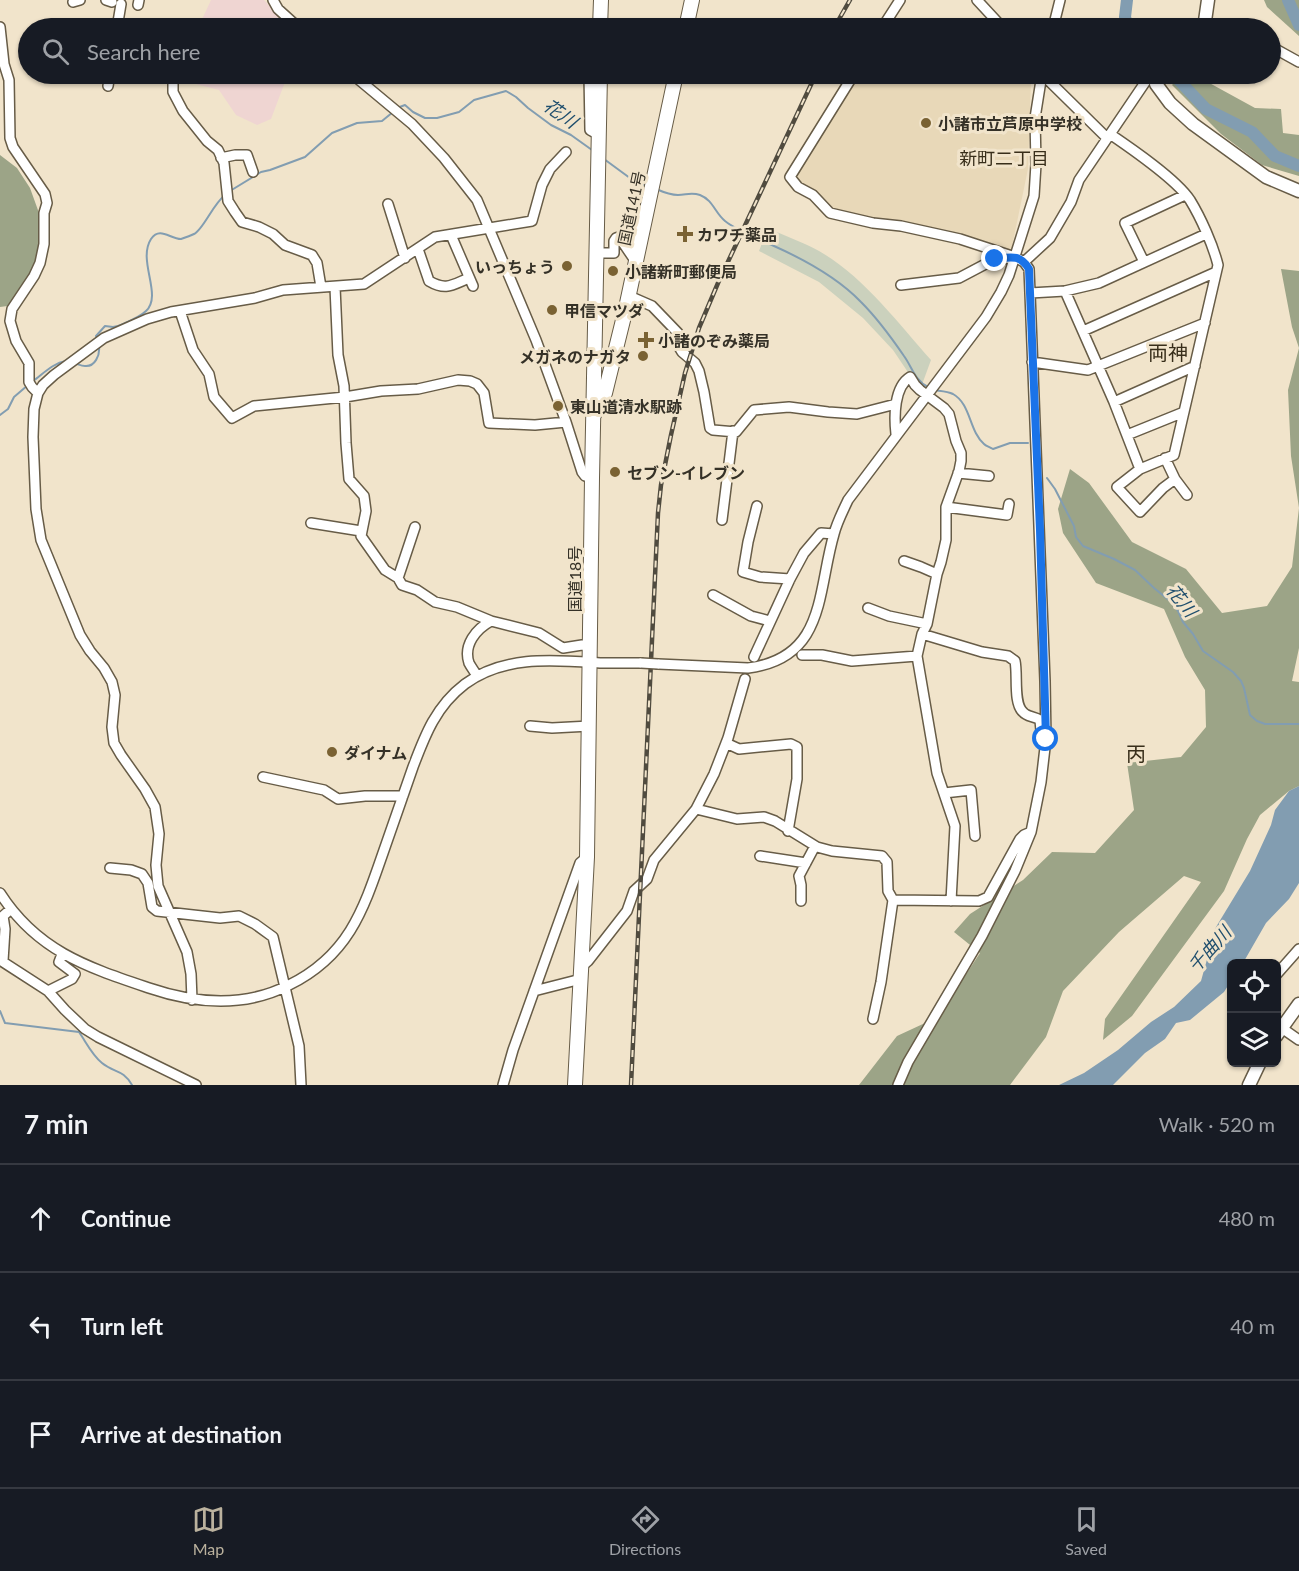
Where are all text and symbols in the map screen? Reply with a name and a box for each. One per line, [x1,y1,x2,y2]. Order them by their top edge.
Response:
search box [18,18,1281,84]
icon: search [39,35,72,68]
text: Search here [87,38,200,65]
water label: 花川 [540,94,584,133]
place label: 小諸市立芦原中学校 [938,114,1082,133]
marker: 小諸市立芦原中学校 [919,116,933,130]
district label: 新町二丁目 [959,147,1049,169]
street label: 国道141号 [614,169,648,247]
place label: カワチ薬品 [697,225,777,244]
marker: カワチ薬品 [678,227,692,241]
route end [981,245,1007,271]
place label: いっちょう [475,257,555,276]
marker: いっちょう [560,259,574,273]
place label: 小諸新町郵便局 [625,262,737,281]
marker: 小諸新町郵便局 [606,264,620,278]
place label: 甲信マツダ [564,301,644,320]
marker: 甲信マツダ [545,303,559,317]
place label: 小諸のぞみ薬局 [658,331,770,350]
marker: 小諸のぞみ薬局 [639,333,653,347]
district label: 両神 [1148,340,1188,364]
place label: メガネのナガタ [519,347,631,366]
marker: メガネのナガタ [636,349,650,363]
place label: 東山道清水駅跡 [570,397,682,416]
marker: 東山道清水駅跡 [551,399,565,413]
place label: セブン-イレブン [627,463,745,482]
marker: セブン-イレブン [608,465,622,479]
street label: 国道18号 [565,546,584,612]
water label: 花川 [1162,579,1203,622]
route start [1032,725,1058,751]
district label: 丙 [1126,741,1146,765]
place label: ダイナム [344,743,407,762]
marker: ダイナム [325,745,339,759]
water label: 千曲川 [1183,920,1237,976]
map controls [1227,959,1281,1067]
button: locate [1227,959,1281,1013]
button: layers [1227,1013,1281,1067]
text: 7 min [24,1108,88,1140]
text: Walk · 520 m [1159,1112,1275,1136]
icon: ahead [24,1202,57,1235]
text: Continue [81,1205,171,1232]
text: 480 m [1219,1206,1275,1230]
icon: left [24,1310,57,1343]
text: Turn left [81,1313,163,1340]
text: 40 m [1230,1314,1275,1338]
icon: arrive [24,1418,57,1451]
text: Arrive at destination [81,1421,282,1448]
tab: Map [192,1503,225,1558]
tab: Directions [609,1503,681,1558]
tab: Saved [1065,1503,1107,1558]

